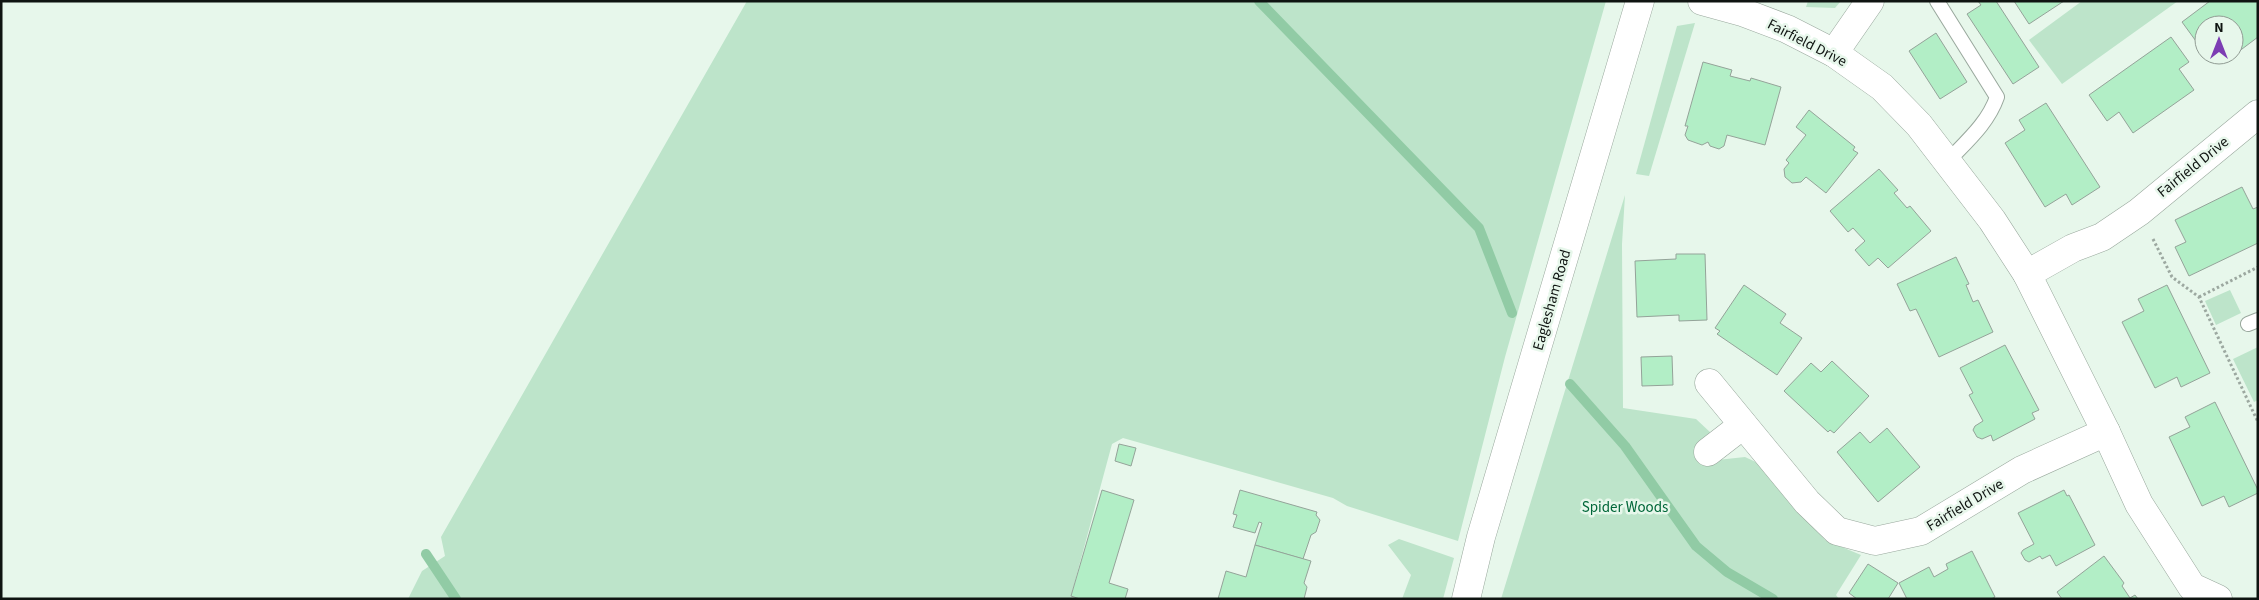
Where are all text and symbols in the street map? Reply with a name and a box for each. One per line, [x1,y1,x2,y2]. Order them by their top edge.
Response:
street label: Fairfield Drive [1764,14,1850,72]
north arrow [2194,15,2244,65]
text: N [2214,18,2224,38]
street label: Fairfield Drive [2153,132,2233,202]
street label: Eaglesham Road [1528,247,1576,353]
street label: Fairfield Drive [1923,474,2007,536]
park label: Spider Woods [1582,497,1668,518]

